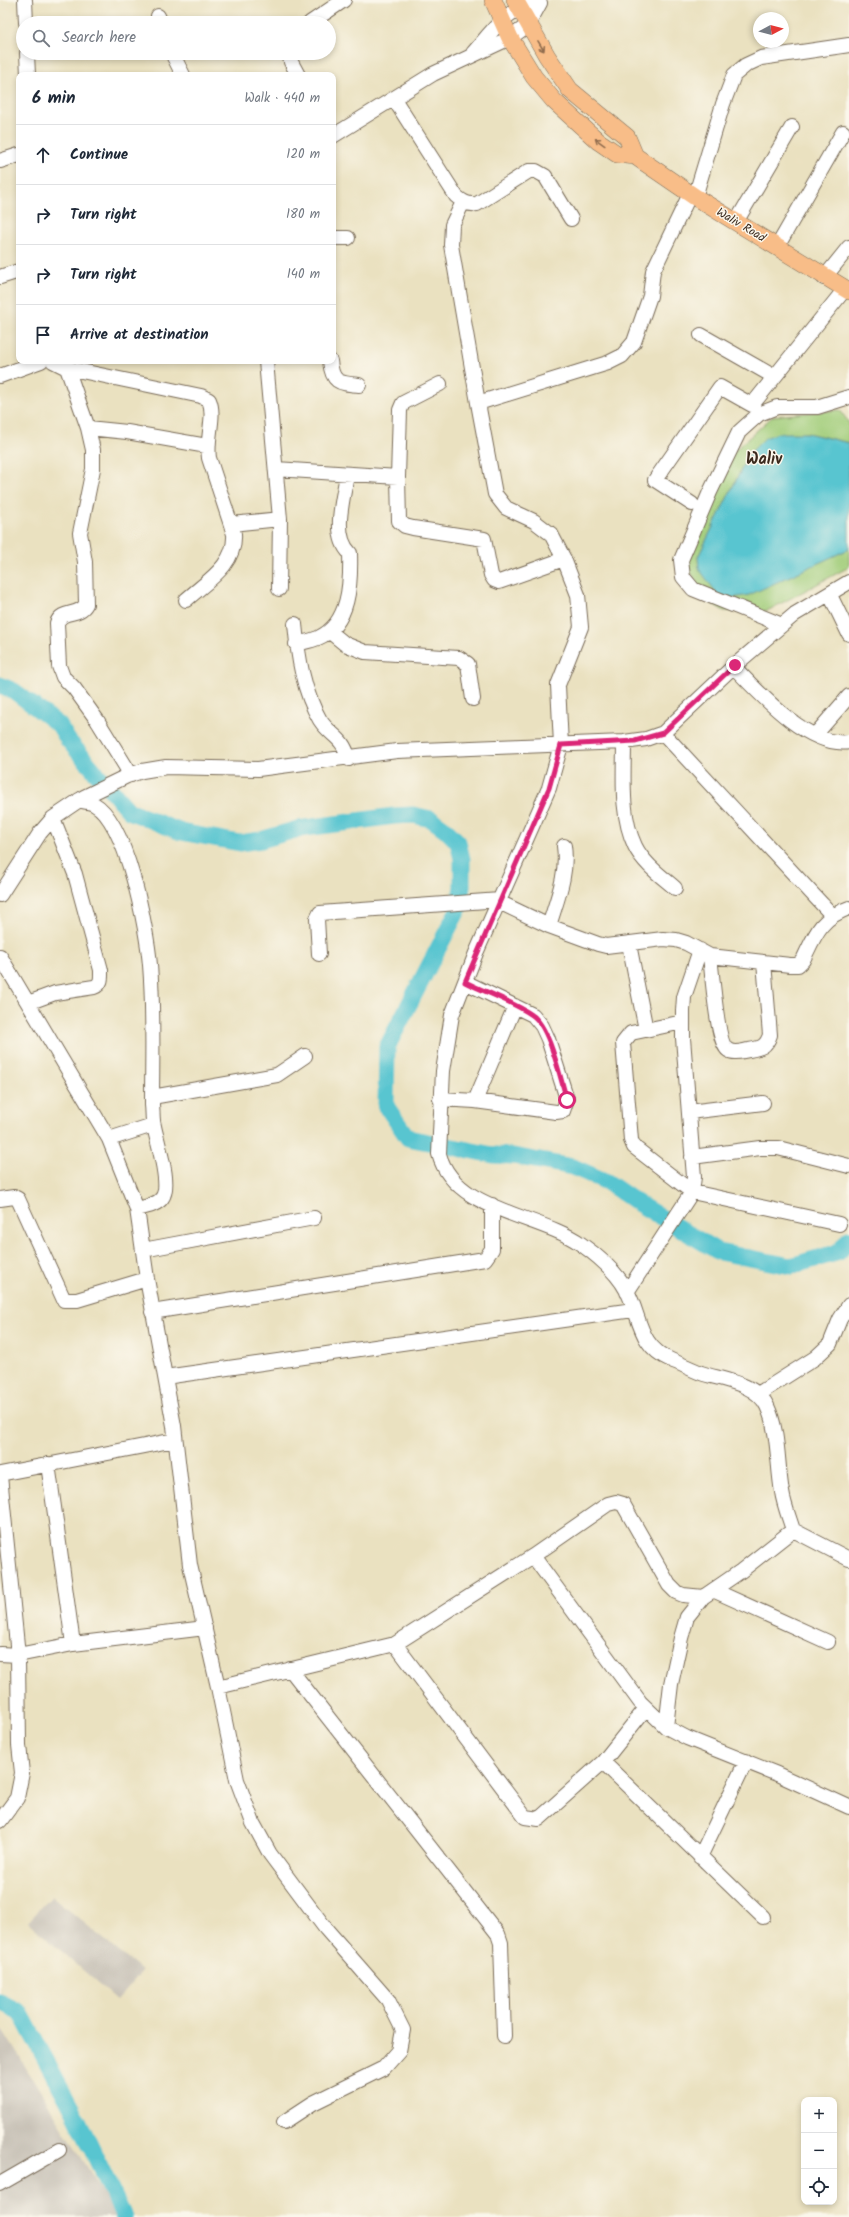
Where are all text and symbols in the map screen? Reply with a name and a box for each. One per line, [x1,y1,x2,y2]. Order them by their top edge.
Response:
north arrow [753,12,789,48]
search box [16,16,336,60]
text: Search here [62,26,136,50]
icon: search [30,27,52,49]
one-way arrow [536,41,545,52]
text: 6 min [32,85,76,112]
text: Walk · 440 m [245,88,320,109]
one-way arrow [595,138,606,147]
text: Continue [70,143,128,167]
icon: ahead [32,144,54,166]
text: 120 m [286,144,320,165]
text: Turn right [70,203,137,227]
street label: Waliv Road [713,203,770,248]
icon: right [32,204,54,226]
text: 180 m [286,204,320,225]
text: Turn right [70,263,137,287]
icon: right [32,264,54,286]
text: 140 m [287,264,320,285]
text: Arrive at destination [70,323,209,347]
icon: arrive [32,324,54,346]
district label: Waliv [746,447,783,472]
route end [726,656,744,674]
route start [558,1091,576,1109]
map controls [801,2097,837,2205]
button: + [801,2097,837,2133]
button: − [801,2133,837,2169]
button: locate [801,2169,837,2205]

